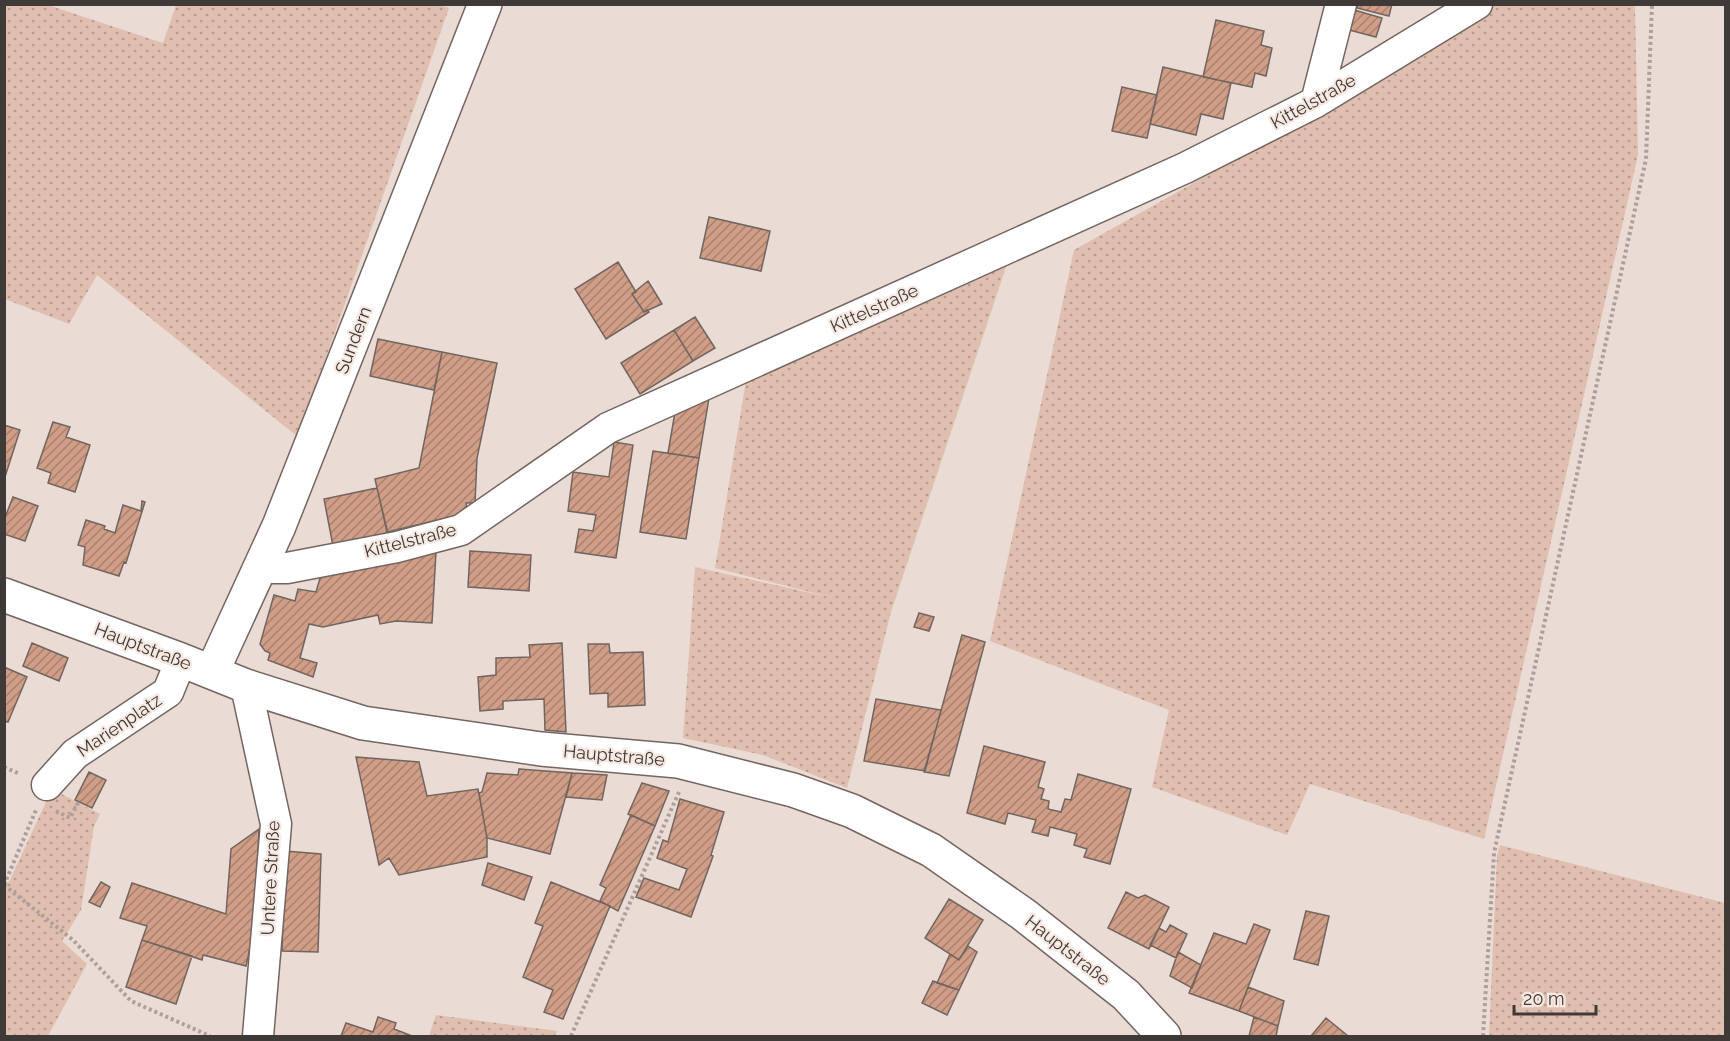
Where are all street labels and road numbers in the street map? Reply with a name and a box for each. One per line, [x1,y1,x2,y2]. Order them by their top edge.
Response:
street label: Kittelstraße [1267,69,1360,133]
street label: Kittelstraße [827,279,922,337]
street label: Sundern [331,303,375,377]
street label: Kittelstraße [362,518,459,562]
street label: Hauptstraße [92,618,195,674]
street label: Marienplatz [73,689,165,761]
street label: Hauptstraße [562,740,666,770]
street label: Untere Straße [257,820,284,936]
street label: Hauptstraße [1021,910,1115,990]

